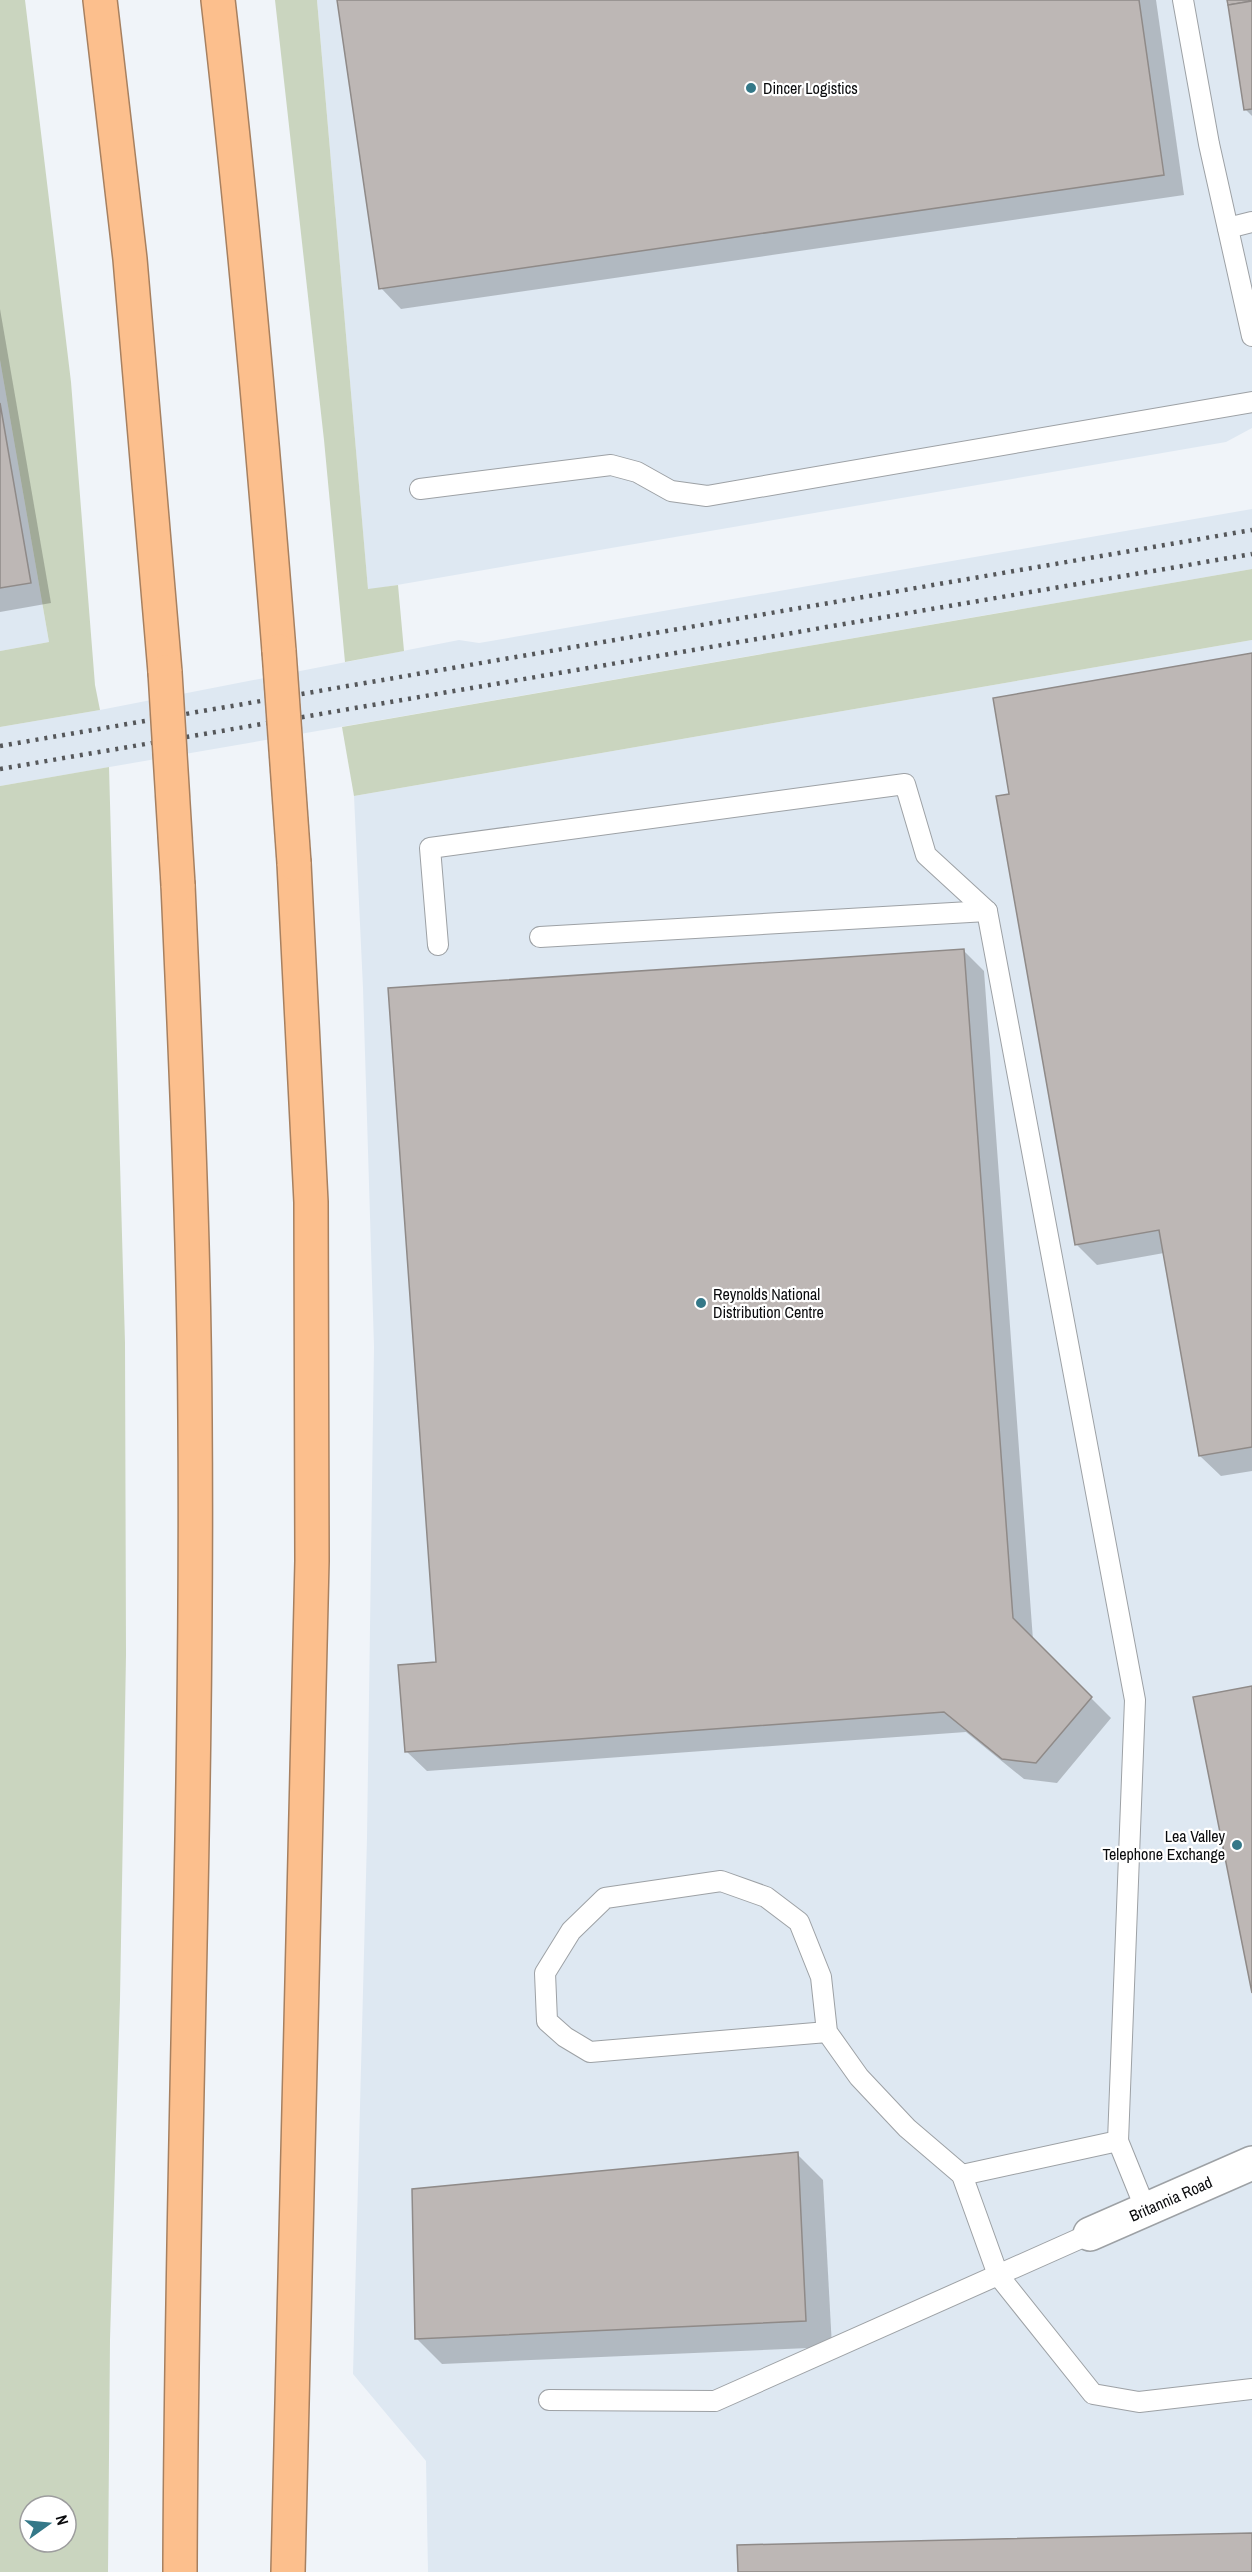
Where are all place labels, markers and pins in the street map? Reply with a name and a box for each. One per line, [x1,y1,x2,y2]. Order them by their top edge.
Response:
place label: Dincer Logistics [763,77,858,99]
marker: Dincer Logistics [744,81,758,95]
place label: Reynolds National Distribution Centre [713,1283,824,1323]
marker: Reynolds National Distribution Centre [694,1296,708,1310]
place label: Lea Valley Telephone Exchange [1102,1825,1225,1865]
marker: Lea Valley Telephone Exchange [1230,1838,1244,1852]

